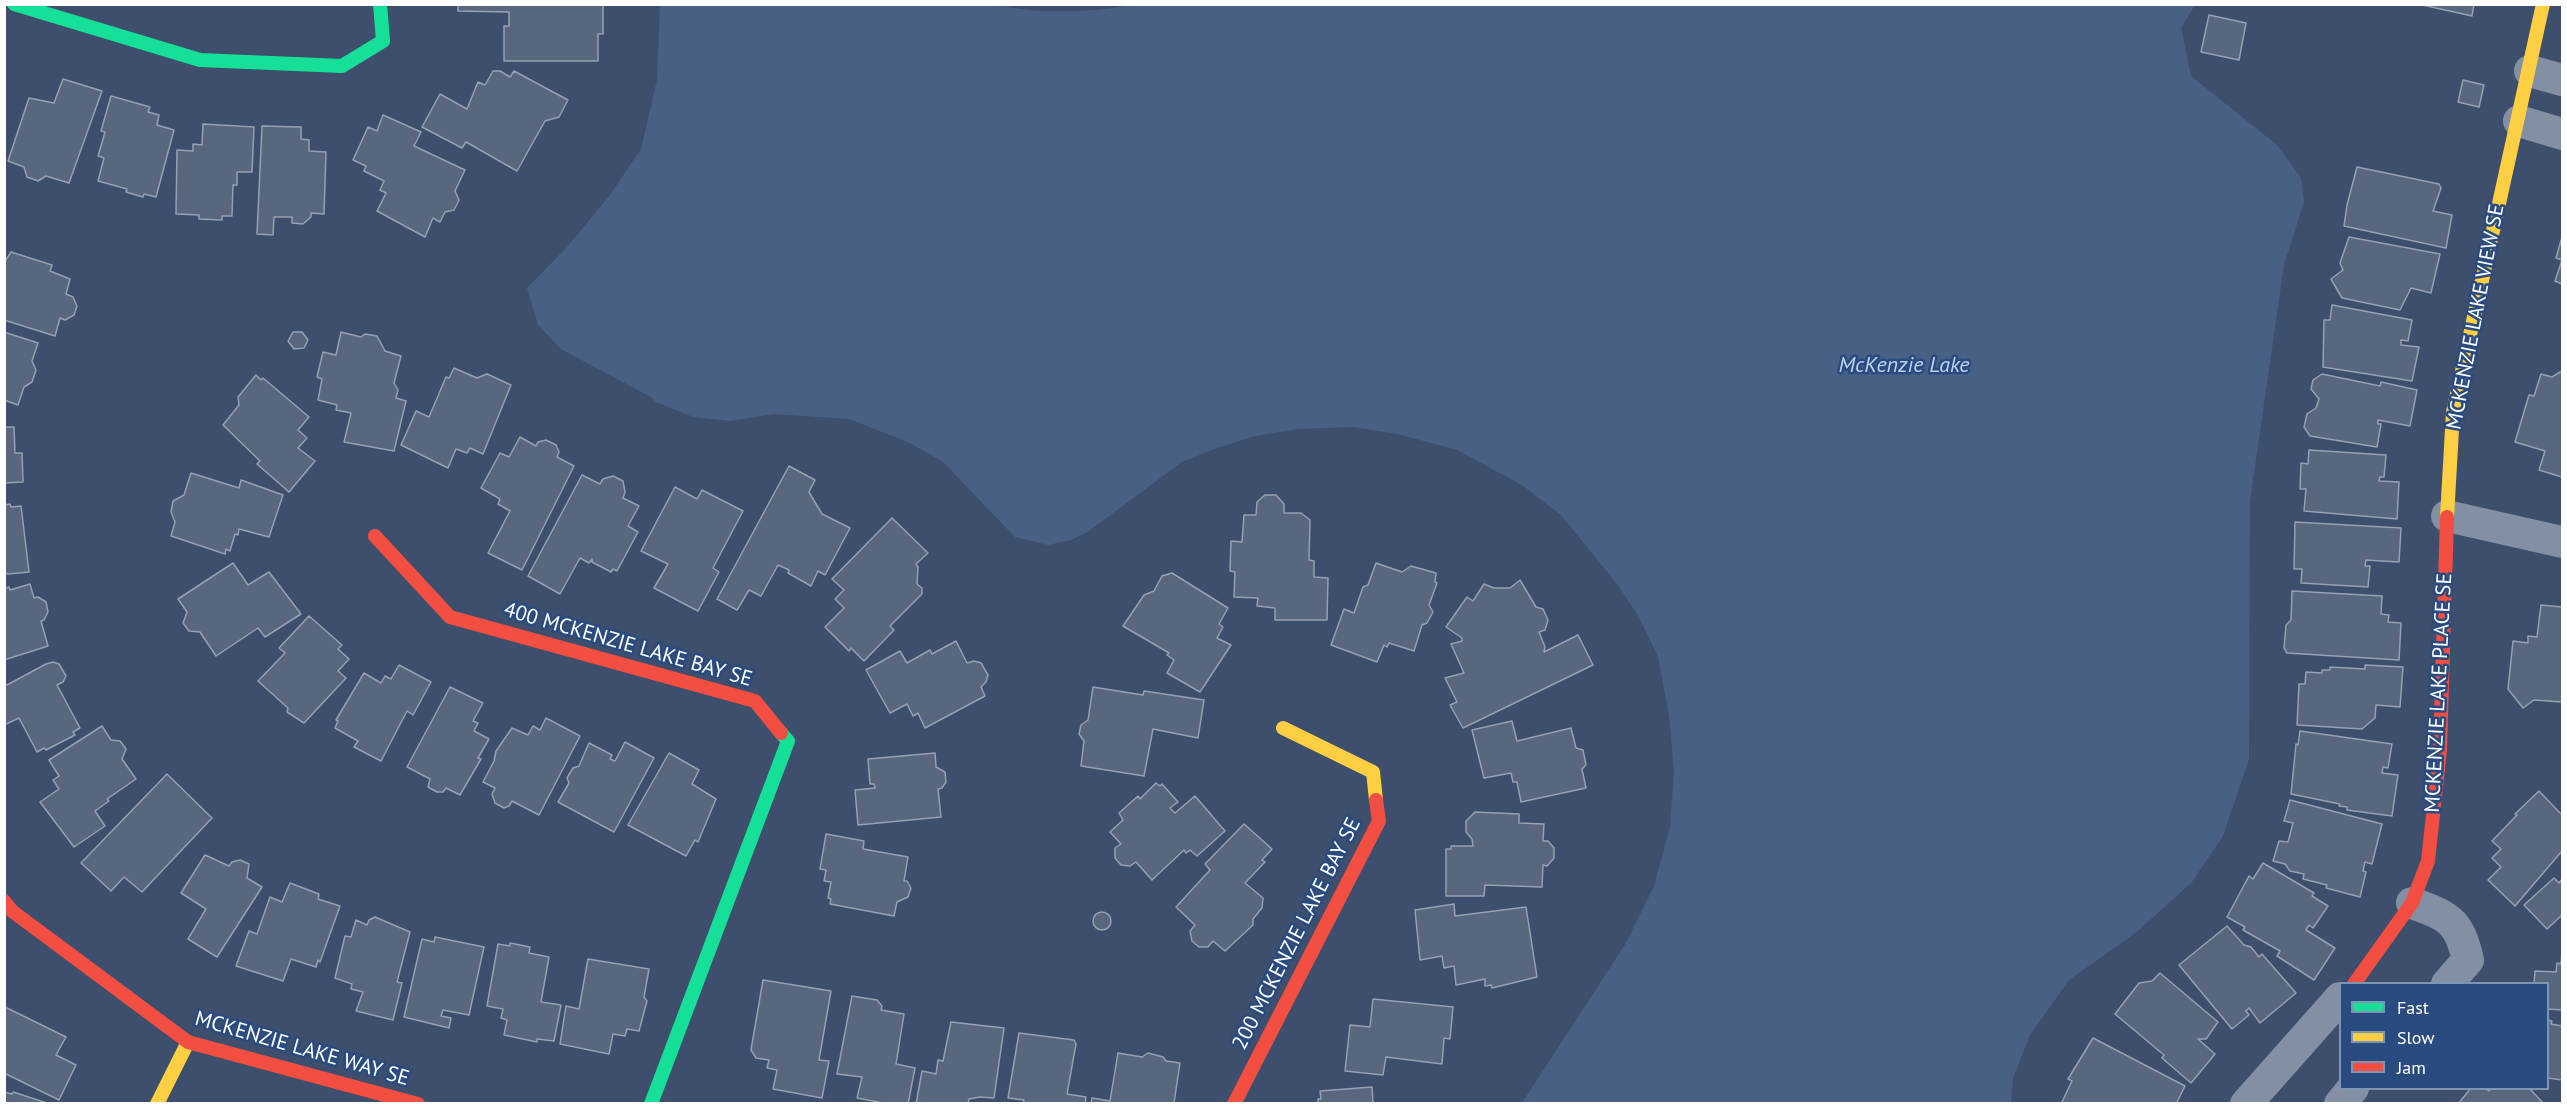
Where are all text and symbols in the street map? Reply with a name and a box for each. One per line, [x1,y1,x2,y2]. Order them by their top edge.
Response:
street label: MCKENZIE LAKE VIEW SE [2442,202,2510,432]
water label: McKenzie Lake [1838,353,1970,379]
street label: MCKENZIE LAKE PLACE SE [2420,573,2458,813]
street label: 400 MCKENZIE LAKE BAY SE [501,597,755,693]
street label: 200 MCKENZIE LAKE BAY SE [1227,814,1367,1054]
legend [2339,982,2549,1090]
text: Fast [2397,996,2429,1019]
street label: MCKENZIE LAKE WAY SE [192,1006,412,1092]
text: Slow [2397,1026,2435,1049]
text: Jam [2397,1056,2426,1079]

